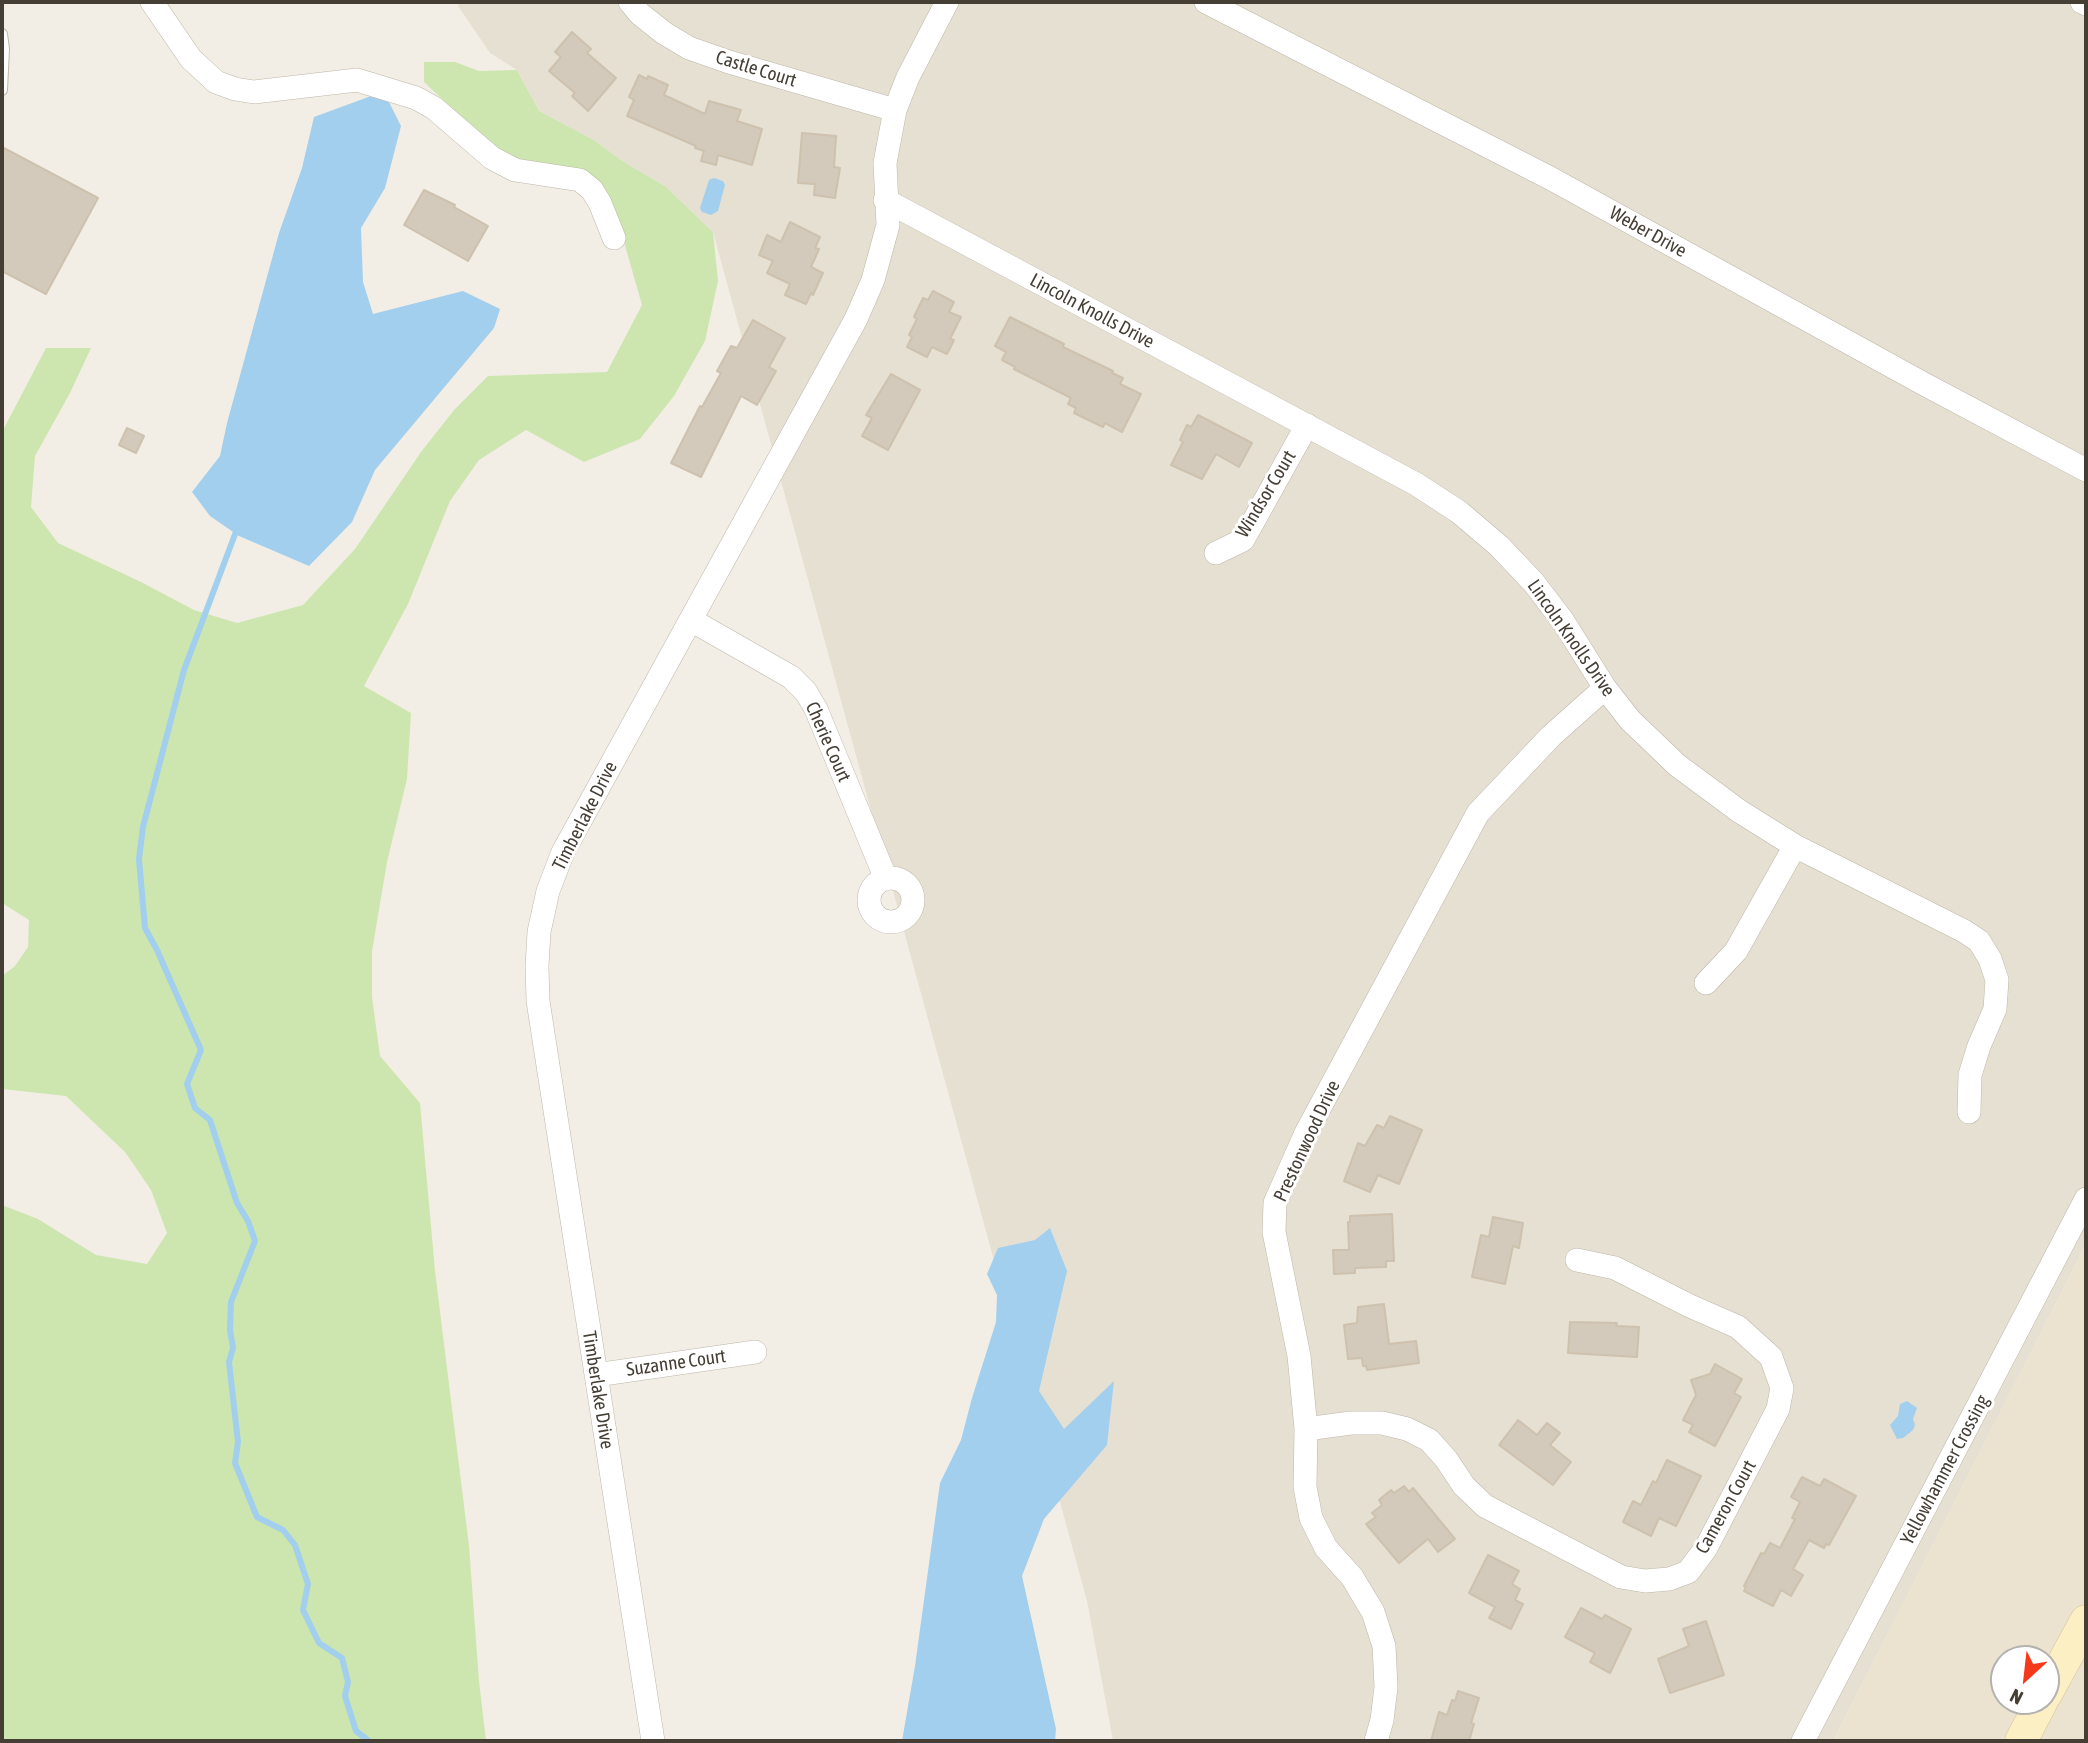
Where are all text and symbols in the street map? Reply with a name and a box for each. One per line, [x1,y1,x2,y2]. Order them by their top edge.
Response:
street label: Castle Court [713,46,799,92]
street label: Weber Drive [1605,202,1691,262]
street label: Lincoln Knolls Drive [1026,269,1158,353]
street label: Windsor Court [1231,446,1301,542]
street label: Lincoln Knolls Drive [1522,575,1620,701]
street label: Cherie Court [800,698,856,786]
street label: Timberlake Drive [548,758,622,874]
street label: Prestonwood Drive [1269,1077,1345,1205]
street label: Timberlake Drive [577,1329,619,1451]
street label: Suzanne Court [625,1345,727,1381]
street label: Yellowhammer Crossing [1896,1391,1994,1549]
street label: Cameron Court [1691,1456,1761,1558]
north arrow [1990,1645,2060,1715]
text: N [2006,1685,2026,1709]

